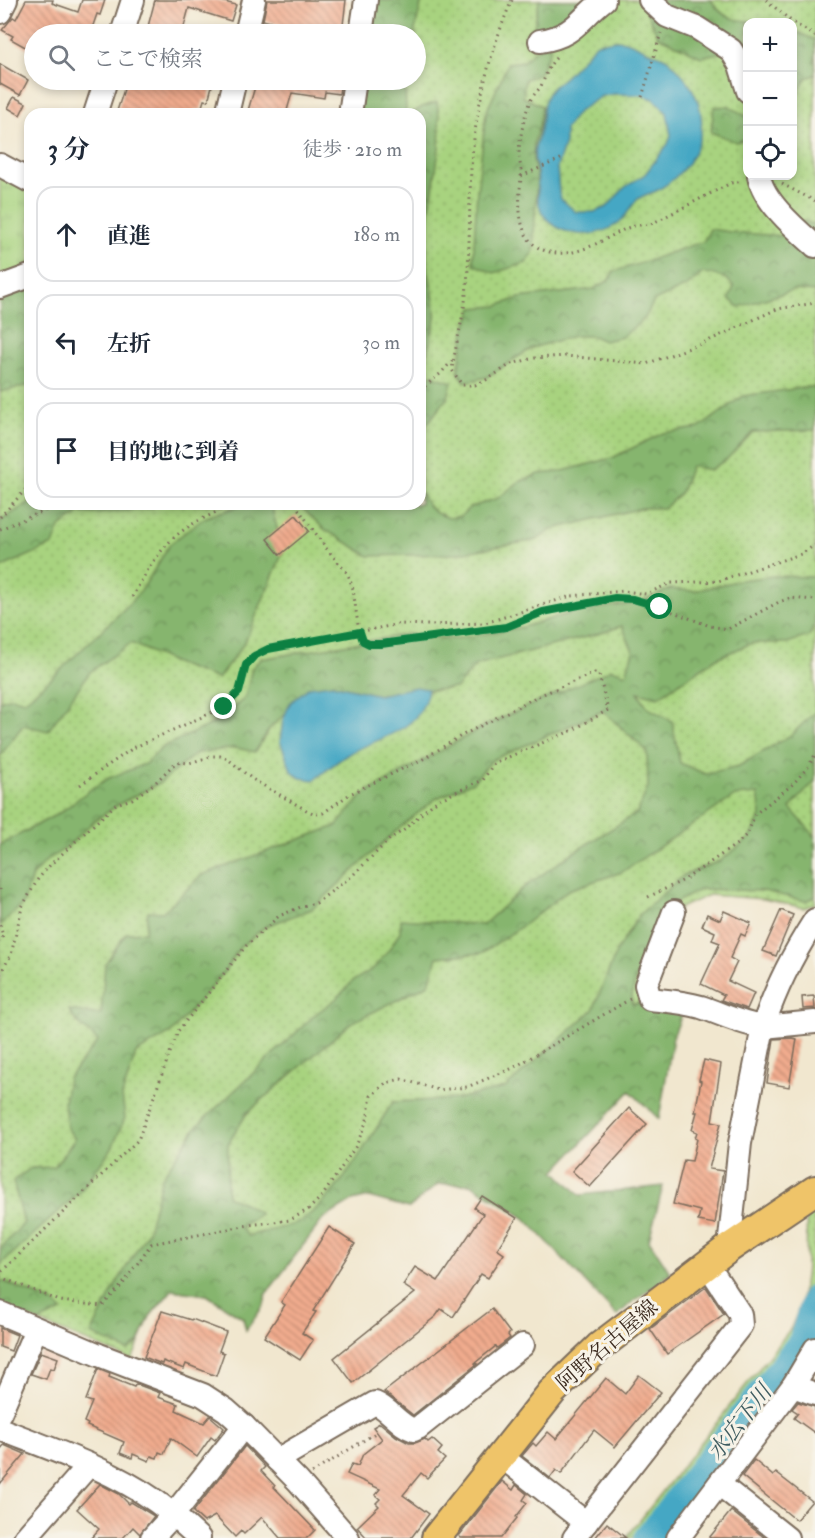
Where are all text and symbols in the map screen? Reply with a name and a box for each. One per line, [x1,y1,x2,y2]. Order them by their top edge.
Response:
map controls [743,18,797,180]
button: + [743,18,797,72]
search box [24,24,426,90]
icon: search [45,41,78,74]
text: ここで検索 [93,45,203,73]
button: − [743,72,797,126]
button: locate [743,126,797,180]
text: 3 分 [48,134,89,166]
text: 徒歩 · 210 m [303,137,402,162]
icon: ahead [50,218,83,251]
text: 直進 [107,222,151,250]
text: 180 m [353,222,400,247]
icon: left [50,326,83,359]
text: 左折 [107,330,151,358]
text: 30 m [362,330,400,355]
icon: arrive [50,434,83,467]
text: 目的地に到着 [107,438,239,466]
route start [646,593,672,619]
route end [210,693,236,719]
street label: 阿野名古屋線 [551,1294,664,1397]
water label: 水広下川 [702,1378,779,1466]

